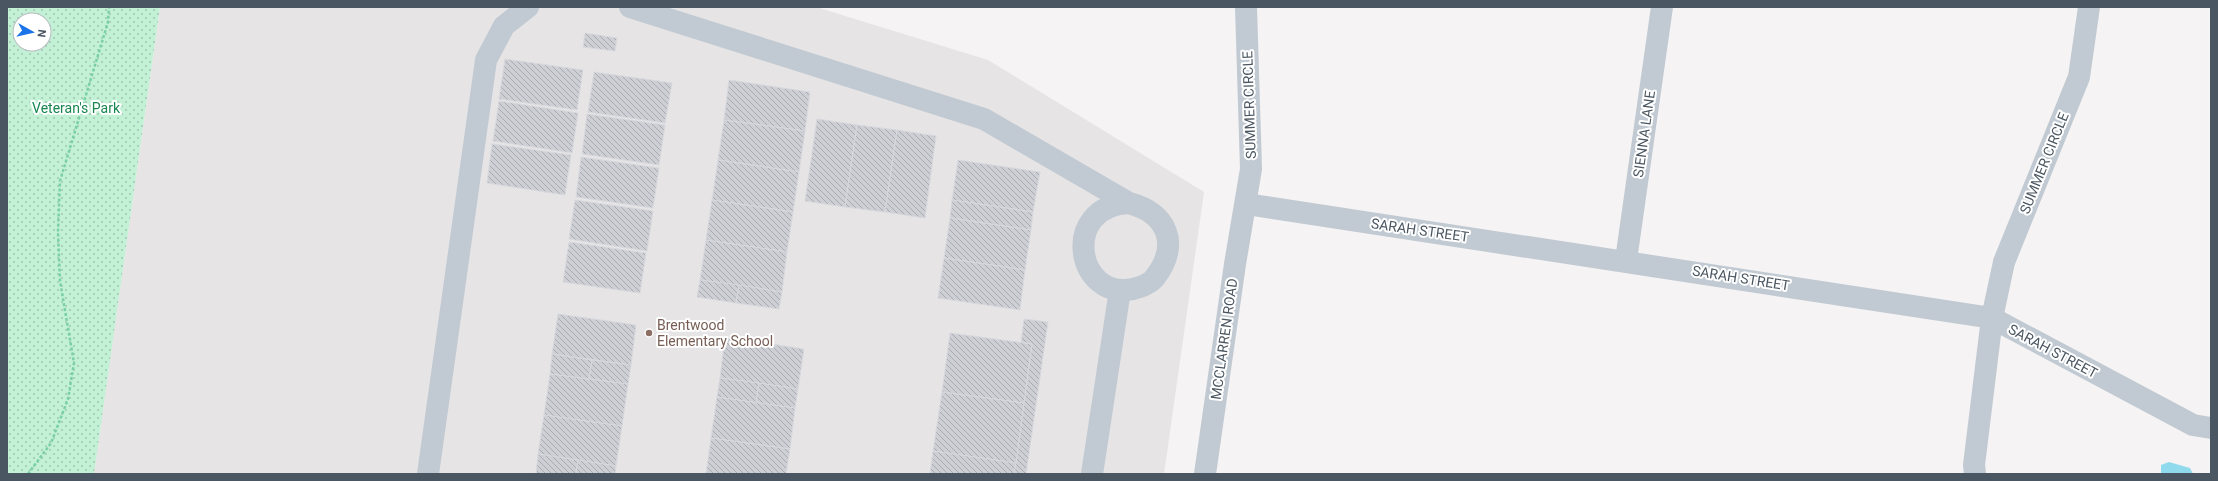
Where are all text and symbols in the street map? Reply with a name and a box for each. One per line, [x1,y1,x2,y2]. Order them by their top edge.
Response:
north arrow [12,12,52,52]
text: N [34,29,48,38]
street label: SUMMER CIRCLE [1239,51,1259,159]
street label: SIENNA LANE [1630,90,1658,178]
park label: Veteran's Park [32,100,121,116]
street label: SUMMER CIRCLE [2016,110,2072,216]
street label: SARAH STREET [1370,215,1470,245]
street label: SARAH STREET [1691,262,1791,294]
street label: MCCLARREN ROAD [1208,277,1240,401]
place label: Brentwood Elementary School [657,317,773,349]
street label: SARAH STREET [2006,321,2101,381]
marker: Brentwood Elementary School [644,328,654,338]

